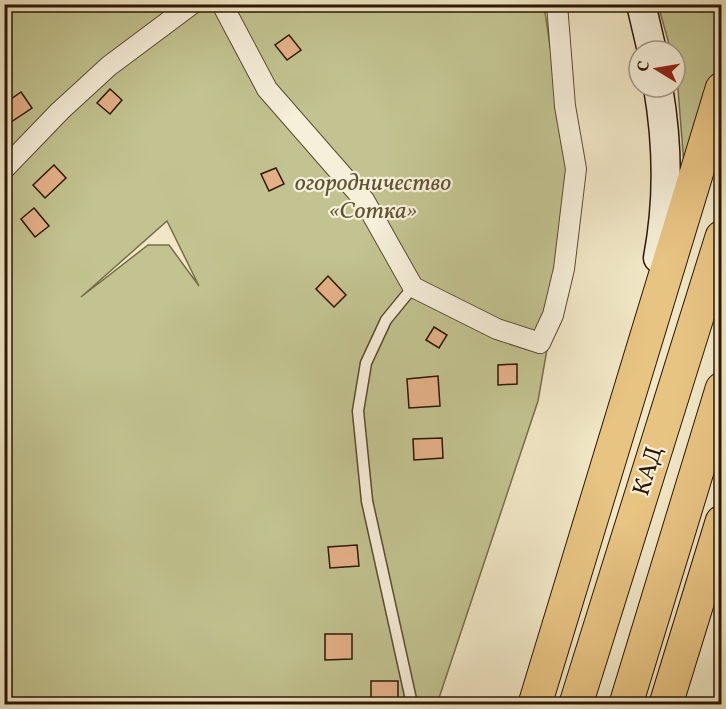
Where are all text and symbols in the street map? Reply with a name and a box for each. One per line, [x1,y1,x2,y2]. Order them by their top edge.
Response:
north arrow [627,39,687,99]
text: С [632,59,656,74]
park label: огородничество «Сотка» [295,167,451,229]
street label: КАД [625,442,673,500]

